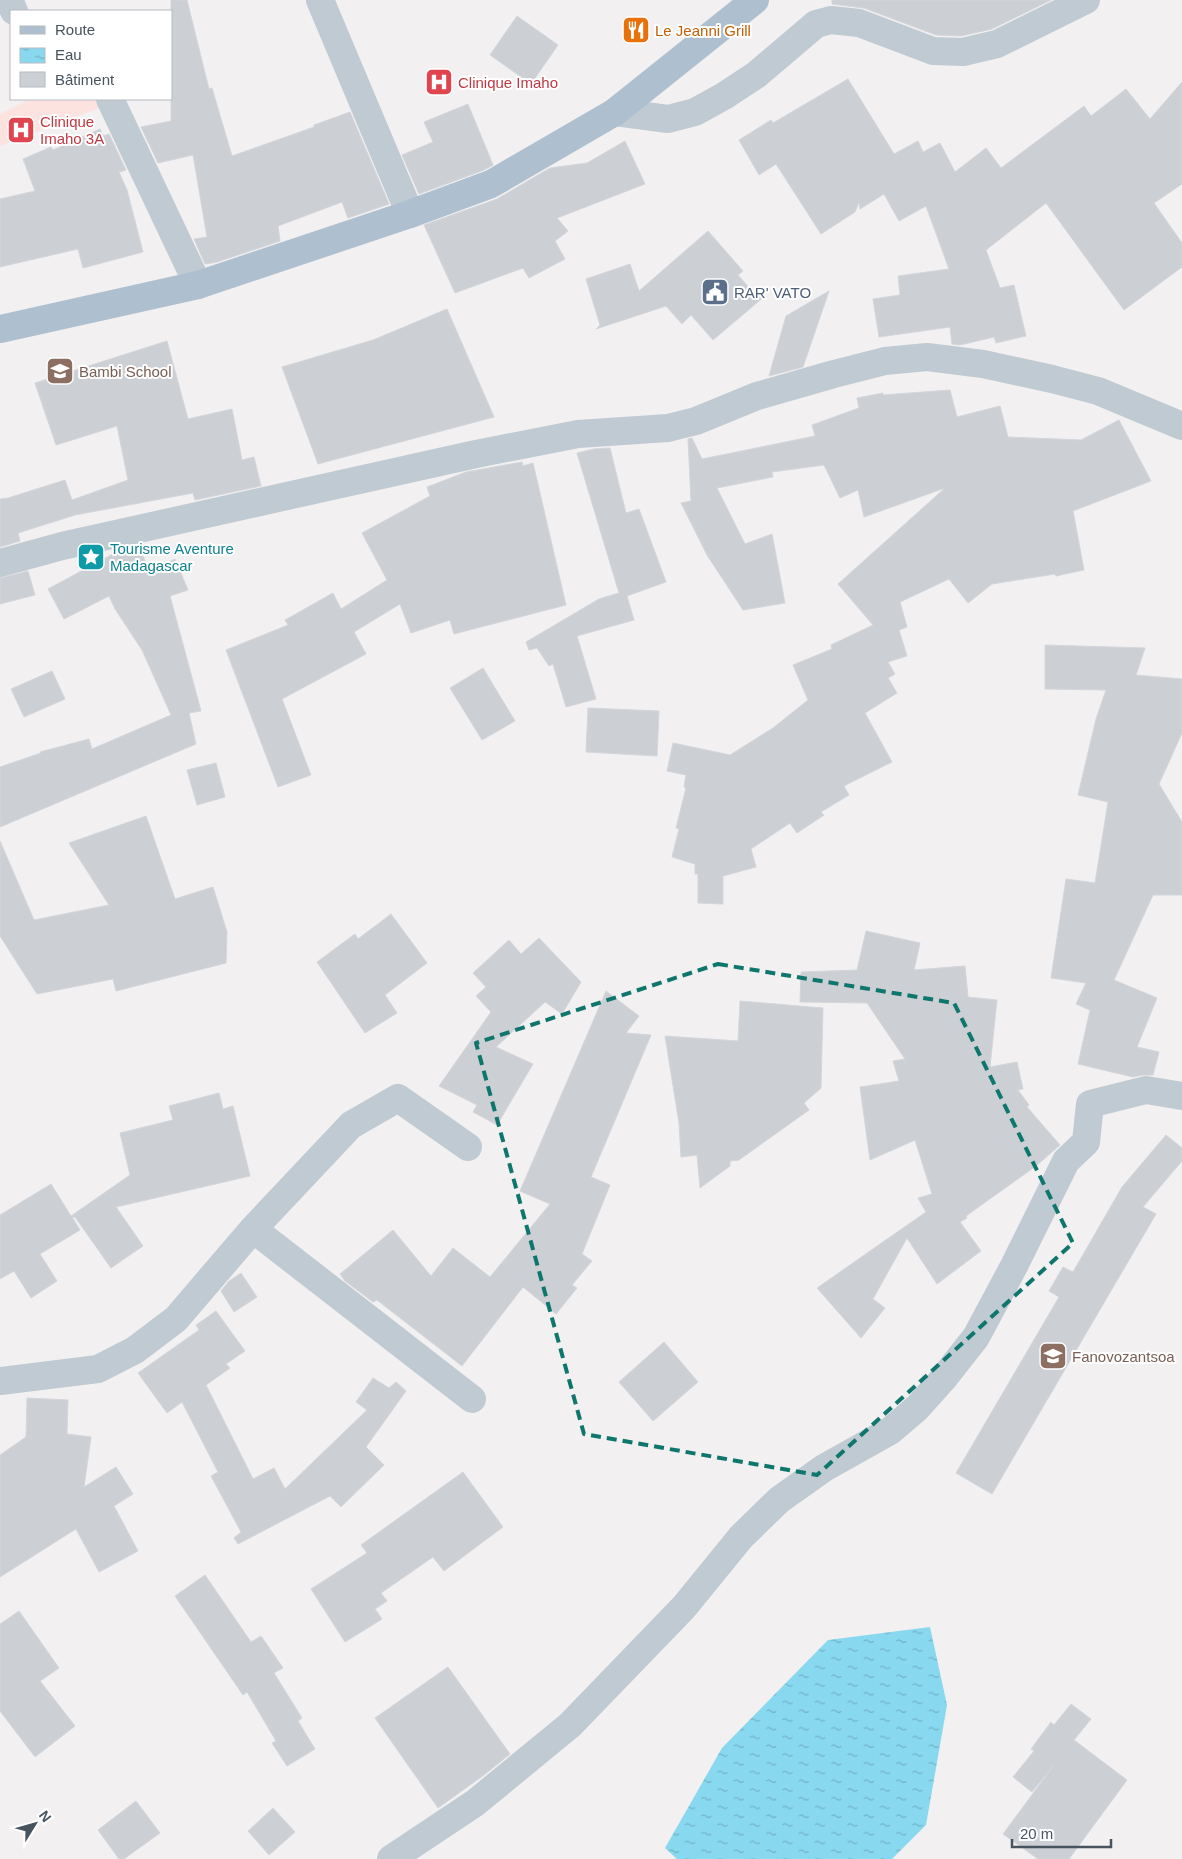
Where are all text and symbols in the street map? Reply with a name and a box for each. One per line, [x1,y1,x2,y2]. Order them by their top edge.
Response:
legend [10,10,172,100]
restaurant icon: Le Jeanni Grill [621,15,651,45]
text: Route [55,21,95,38]
place label: Le Jeanni Grill [655,22,751,39]
text: Eau [55,46,82,63]
hospital icon: Clinique Imaho [424,67,454,97]
text: Bâtiment [55,71,115,88]
place label: Clinique Imaho [458,74,558,91]
place label: Clinique Imaho 3A [40,113,104,147]
hospital icon: Clinique Imaho 3A [6,115,36,145]
public building icon: RAR' VATO [700,277,730,307]
place label: RAR' VATO [734,284,811,301]
school or university icon: Bambi School [45,356,75,386]
place label: Bambi School [79,363,172,380]
place label: Tourisme Aventure Madagascar [110,540,234,574]
place icon: Tourisme Aventure Madagascar [76,542,106,572]
school or university icon: Fanovozantsoa [1038,1341,1068,1371]
place label: Fanovozantsoa [1072,1348,1175,1365]
north arrow [10,1799,60,1849]
text: N [36,1807,55,1825]
scale bar [1012,1816,1111,1848]
text: 20 m [1020,1825,1053,1842]

